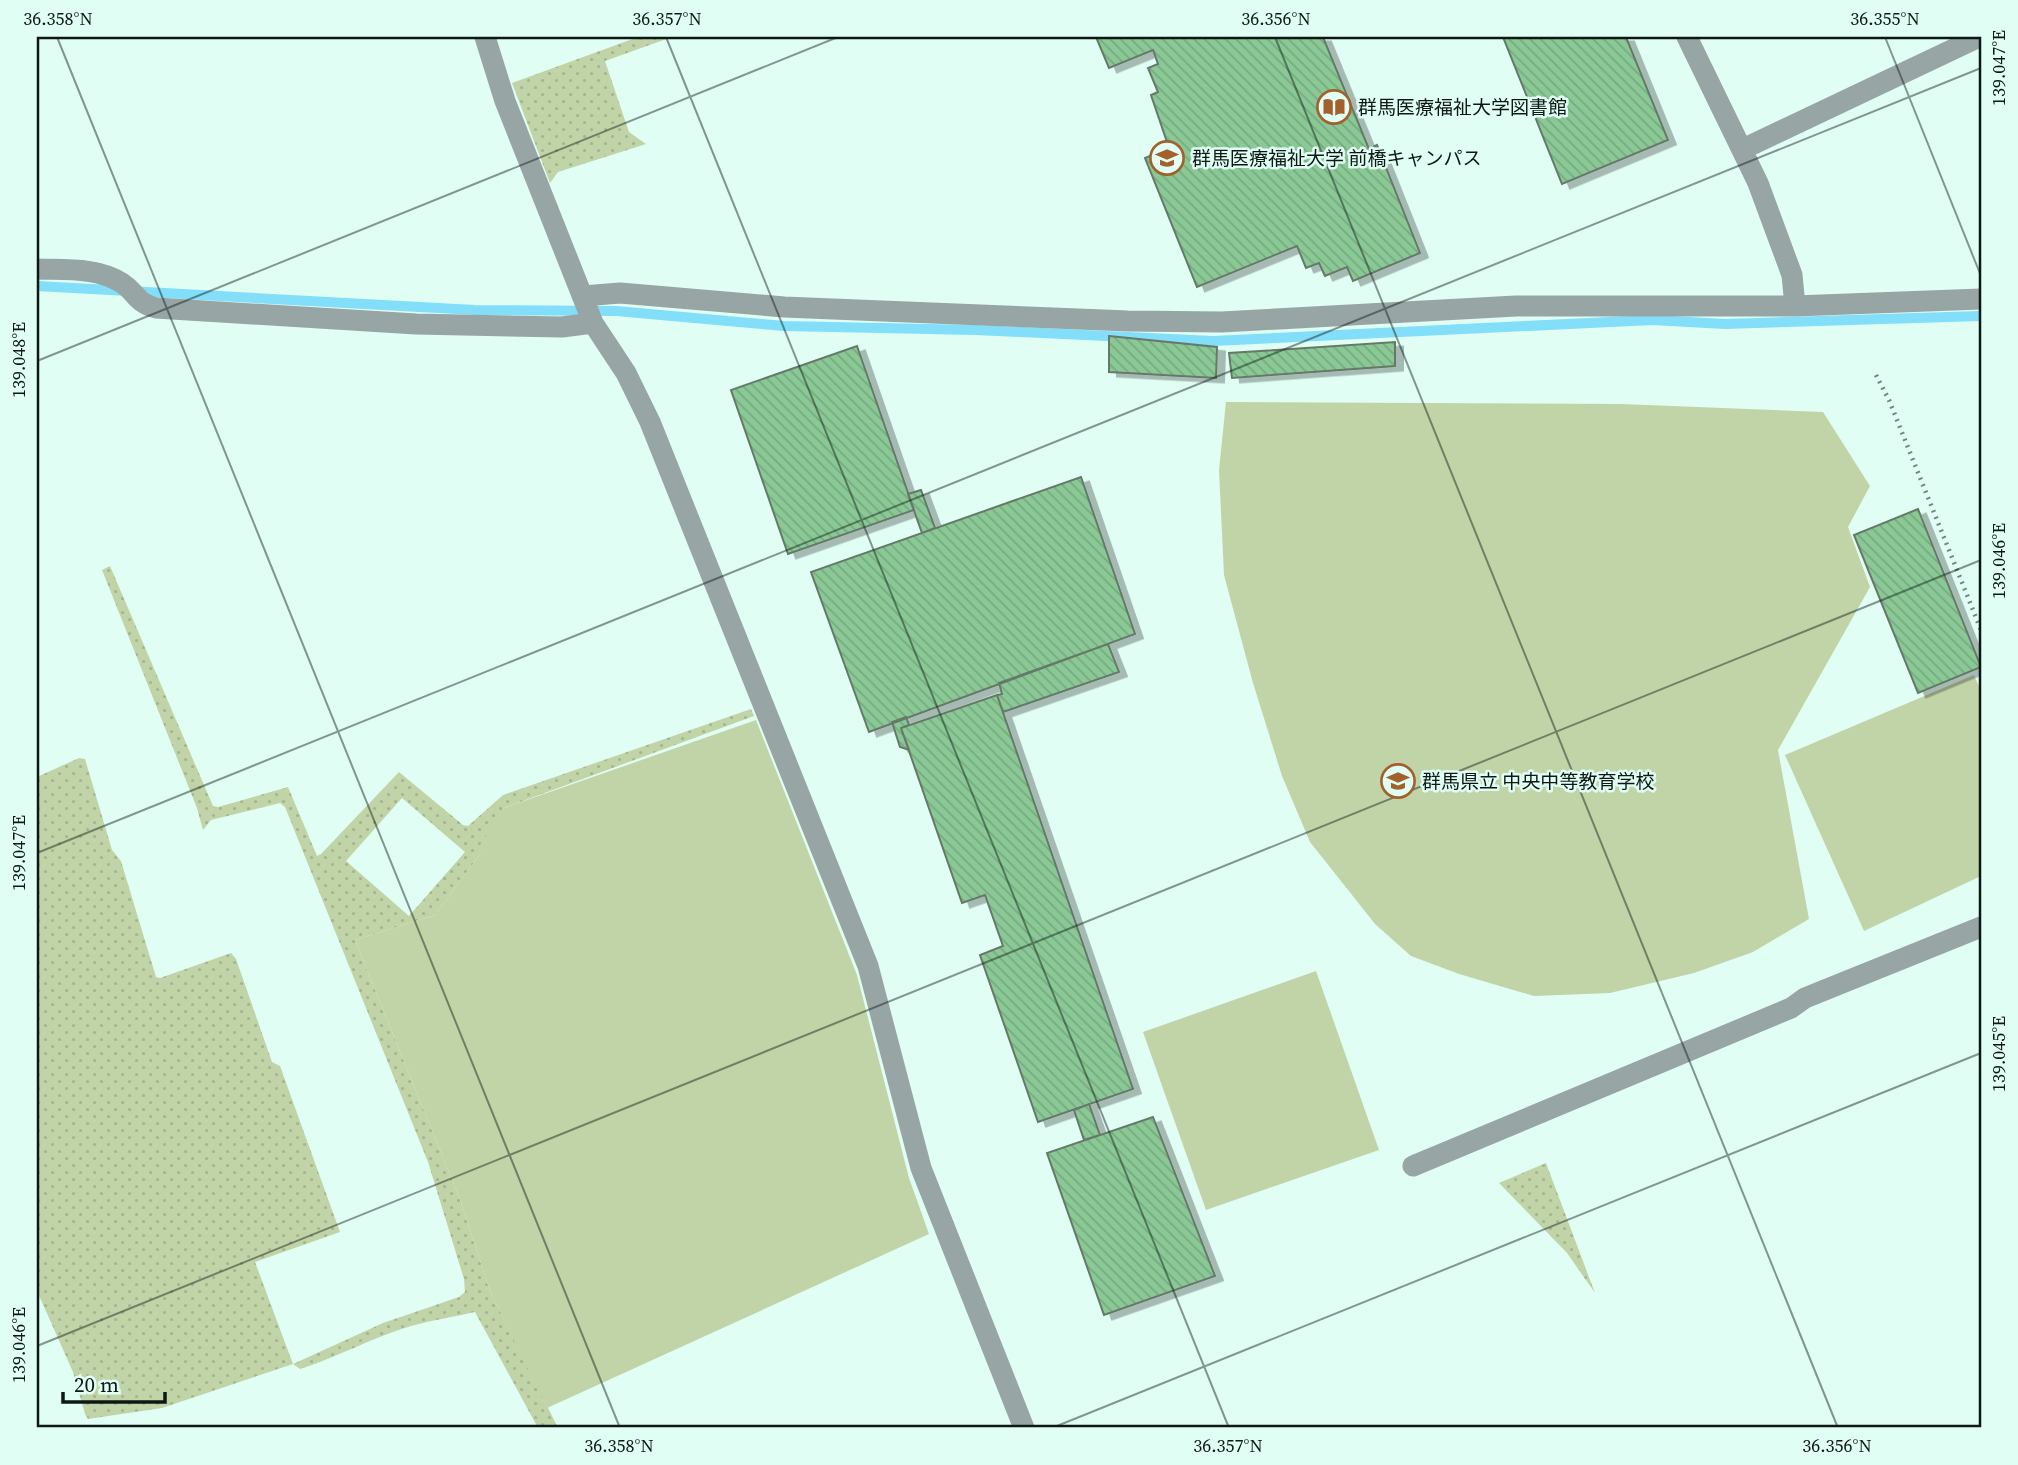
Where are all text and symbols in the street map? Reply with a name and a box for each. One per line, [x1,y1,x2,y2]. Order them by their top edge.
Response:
text: 36.358°N [23,6,93,31]
text: 36.357°N [632,6,702,31]
text: 36.356°N [1241,6,1311,31]
text: 36.355°N [1850,6,1920,31]
text: 139.047°E [1986,30,2011,106]
library icon: 群馬医療福祉大学図書館 [1315,88,1353,126]
place label: 群馬医療福祉大学図書館 [1358,94,1567,120]
school or university icon: 群馬医療福祉大学 前橋キャンパス [1148,139,1186,177]
place label: 群馬医療福祉大学 前橋キャンパス [1192,145,1481,171]
text: 139.048°E [6,322,31,398]
text: 139.046°E [1986,523,2011,599]
school or university icon: 群馬県立 中央中等教育学校 [1379,762,1417,800]
place label: 群馬県立 中央中等教育学校 [1422,768,1654,794]
text: 139.047°E [6,815,31,891]
text: 139.045°E [1986,1016,2011,1092]
text: 139.046°E [6,1307,31,1383]
scale bar [63,1360,164,1404]
text: 20 m [74,1370,119,1399]
text: 36.358°N [584,1433,654,1458]
text: 36.357°N [1193,1433,1263,1458]
text: 36.356°N [1802,1433,1872,1458]

